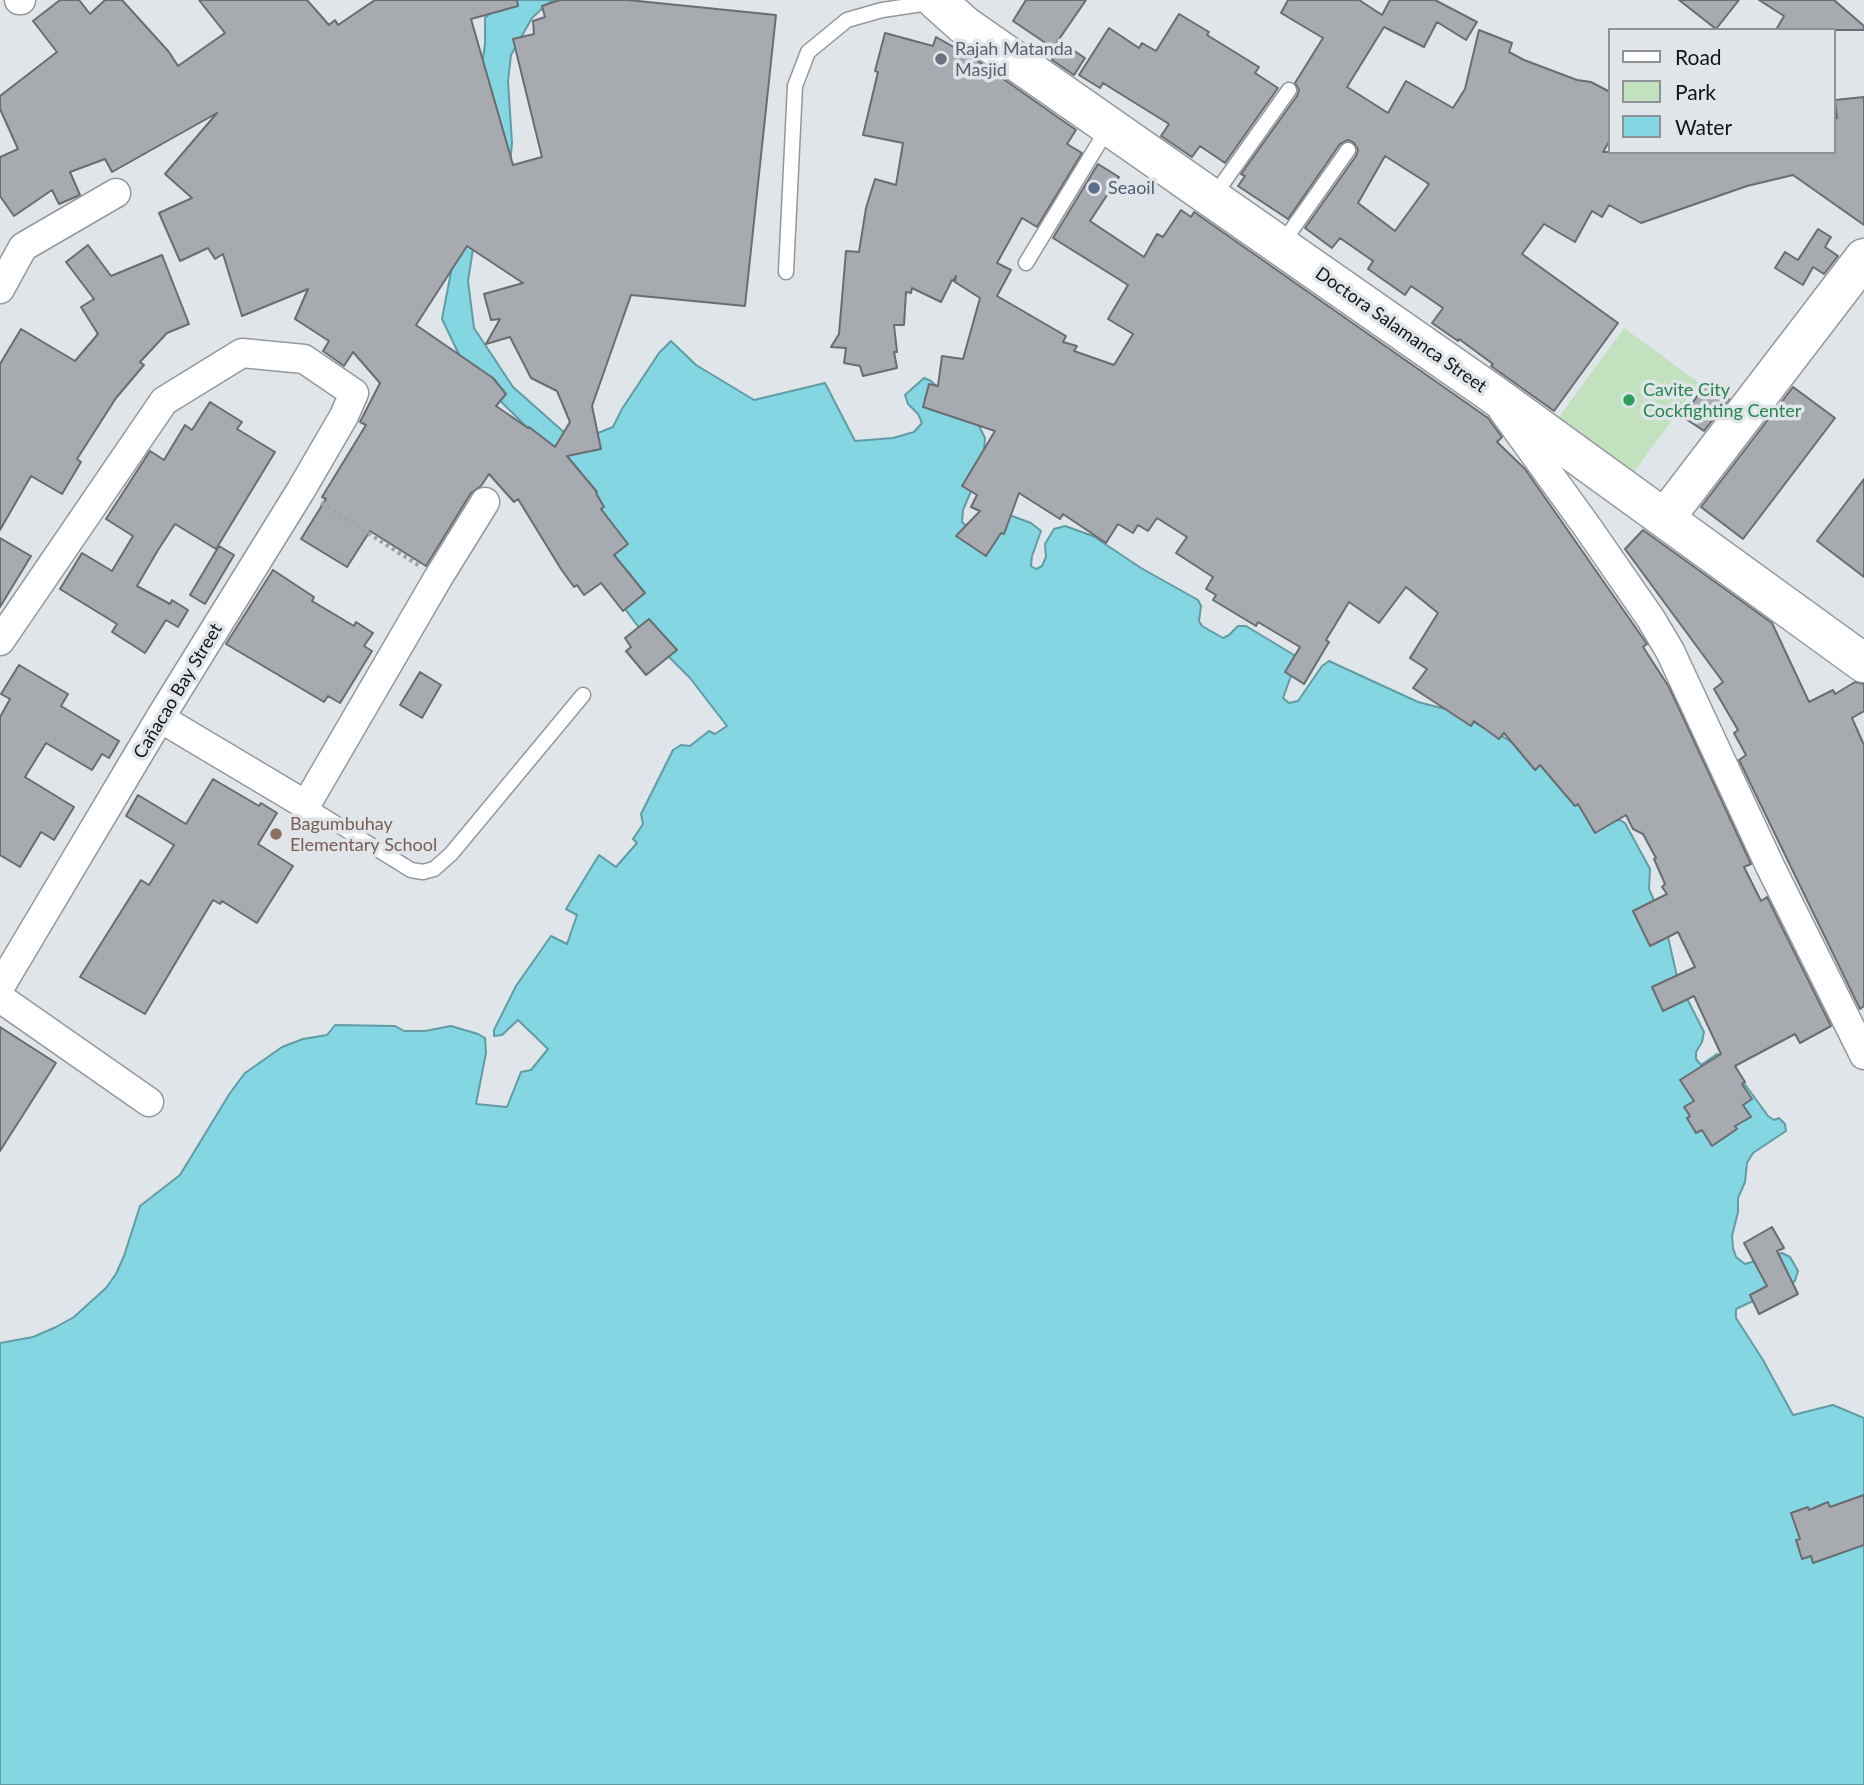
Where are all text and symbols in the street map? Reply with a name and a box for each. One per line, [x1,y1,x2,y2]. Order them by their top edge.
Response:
legend [1608,28,1836,154]
place label: Rajah Matanda Masjid [955,38,1073,80]
text: Road [1675,44,1722,69]
marker: Rajah Matanda Masjid [933,51,949,67]
text: Park [1675,79,1716,104]
text: Water [1675,114,1732,139]
place label: Seaoil [1108,177,1155,199]
marker: Seaoil [1086,180,1102,196]
street label: Doctora Salamanca Street [1311,263,1491,397]
place label: Cavite City Cockfighting Center [1643,379,1801,422]
marker: Cavite City Cockfighting Center [1621,392,1637,408]
street label: Cañacao Bay Street [129,620,227,762]
place label: Bagumbuhay Elementary School [290,813,437,856]
marker: Bagumbuhay Elementary School [268,826,284,842]

